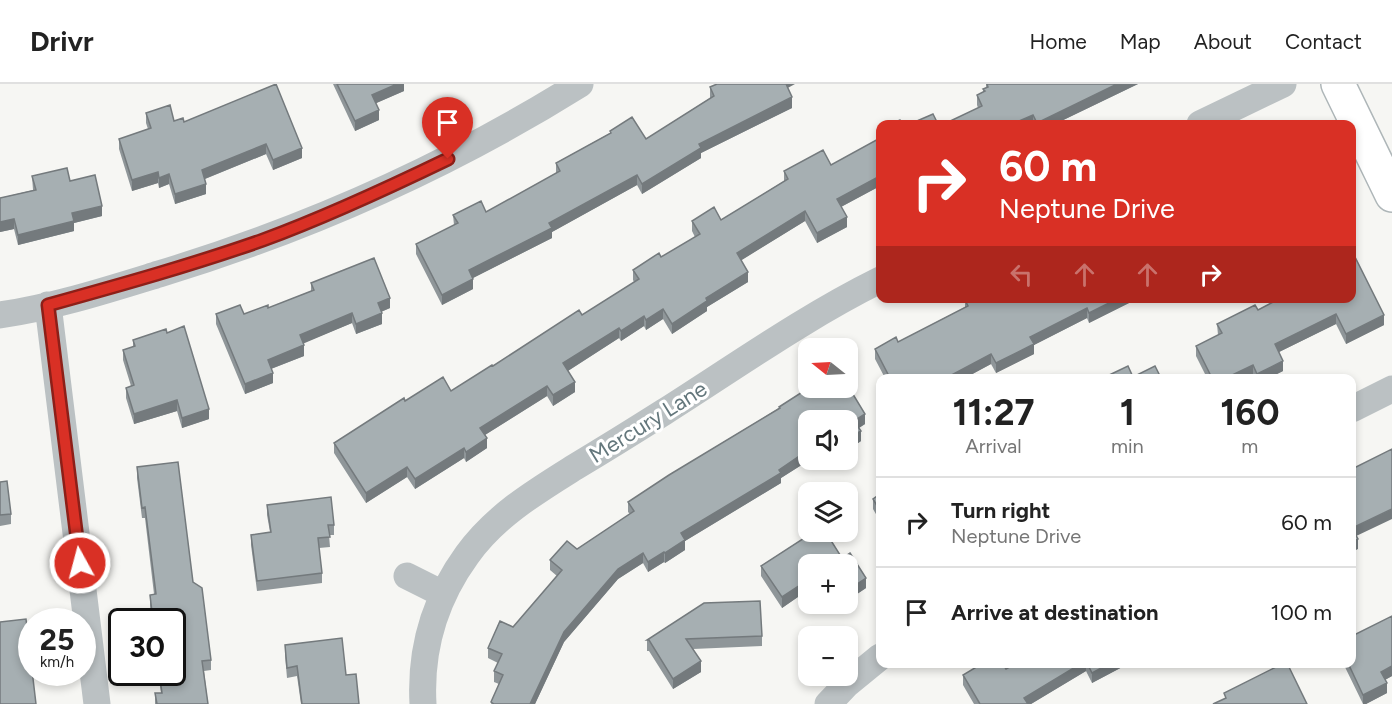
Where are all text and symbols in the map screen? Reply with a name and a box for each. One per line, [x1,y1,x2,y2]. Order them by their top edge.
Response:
text: Drivr [30,24,94,58]
text: Home [1030,29,1087,54]
text: Map [1120,29,1161,54]
text: About [1194,29,1252,54]
text: Contact [1285,29,1362,54]
pin [422,97,473,159]
icon: arrive [431,106,464,139]
text: 60 m [999,141,1097,192]
icon: right [900,144,978,222]
text: Neptune Drive [999,192,1175,225]
icon: left [1005,258,1038,291]
icon: ahead [1068,258,1101,291]
icon: ahead [1131,258,1164,291]
icon: right [1194,258,1227,291]
north arrow [798,338,858,398]
map controls [798,338,858,686]
street label: Mercury Lane [584,375,712,469]
text: 11:27 [952,391,1035,434]
text: 1 [1120,391,1135,434]
text: 160 [1220,391,1280,434]
button: sound [798,410,858,470]
text: Arrival [965,434,1022,458]
text: min [1111,434,1144,458]
text: m [1241,434,1258,458]
button: layers [798,482,858,542]
text: Turn right [951,497,1050,524]
icon: right [900,506,933,539]
text: 60 m [1281,509,1332,536]
text: Neptune Drive [951,524,1081,548]
position arrow [48,531,112,595]
button: + [798,554,858,614]
icon: arrive [900,596,933,629]
text: Arrive at destination [951,599,1159,626]
text: 100 m [1271,599,1332,626]
speed limit sign: 30 [108,608,186,686]
text: 25 [40,621,74,658]
button: − [798,626,858,686]
text: km/h [40,653,74,671]

